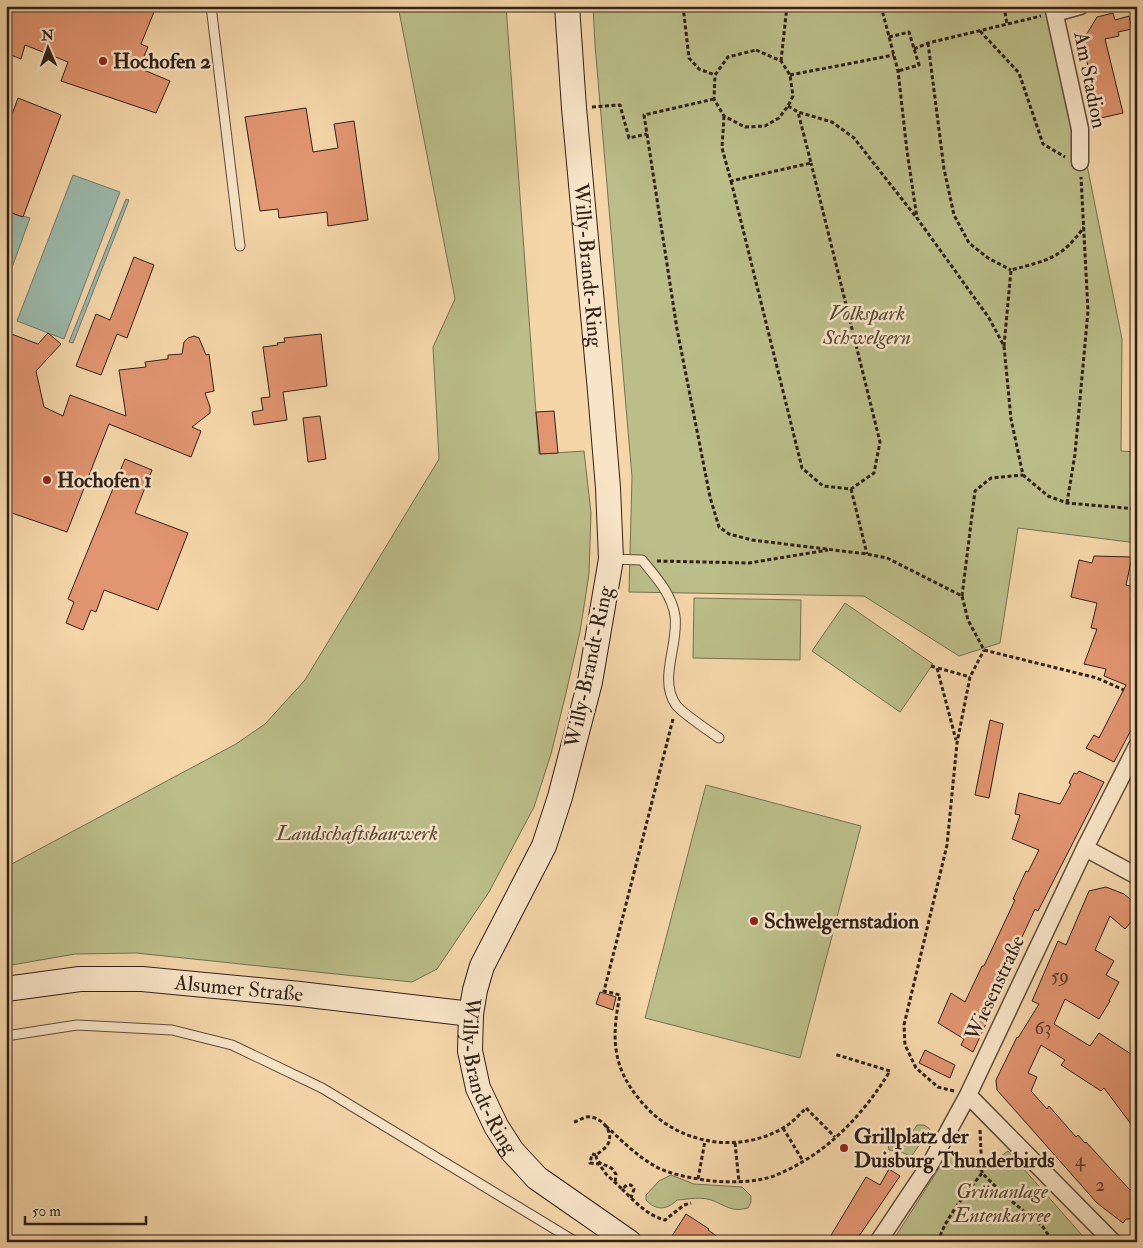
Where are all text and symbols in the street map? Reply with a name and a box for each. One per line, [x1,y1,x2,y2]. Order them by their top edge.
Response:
north arrow [22,22,72,72]
text: N [40,27,55,44]
street label: Am Stadion [1067,28,1113,131]
place label: Hochofen 2 [113,48,211,75]
marker: Hochofen 2 [97,55,109,67]
street label: Willy-Brandt-Ring [567,181,609,349]
park label: Volkspark Schwelgern [822,300,911,351]
place label: Hochofen 1 [57,467,152,494]
marker: Hochofen 1 [41,474,53,486]
street label: Willy-Brandt-Ring [558,583,619,751]
park label: Landschaftsbauwerk [275,820,438,847]
place label: Schwelgernstadion [764,908,919,935]
marker: Schwelgernstadion [748,915,760,927]
street label: Wiesenstraße [958,931,1031,1046]
house number: 59 [1051,964,1069,988]
street label: Alsumer Straße [172,969,305,1008]
street label: Willy-Brandt-Ring [456,994,524,1160]
house number: 63 [1035,1016,1051,1040]
place label: Grillplatz der Duisburg Thunderbirds [854,1123,1054,1174]
marker: Grillplatz der Duisburg Thunderbirds [838,1142,850,1154]
house number: 4 [1075,1148,1086,1172]
house number: 2 [1095,1173,1105,1197]
park label: Grünanlage Entenkarree [952,1178,1051,1229]
scale bar [25,1193,146,1225]
text: 50 m [32,1202,61,1221]

